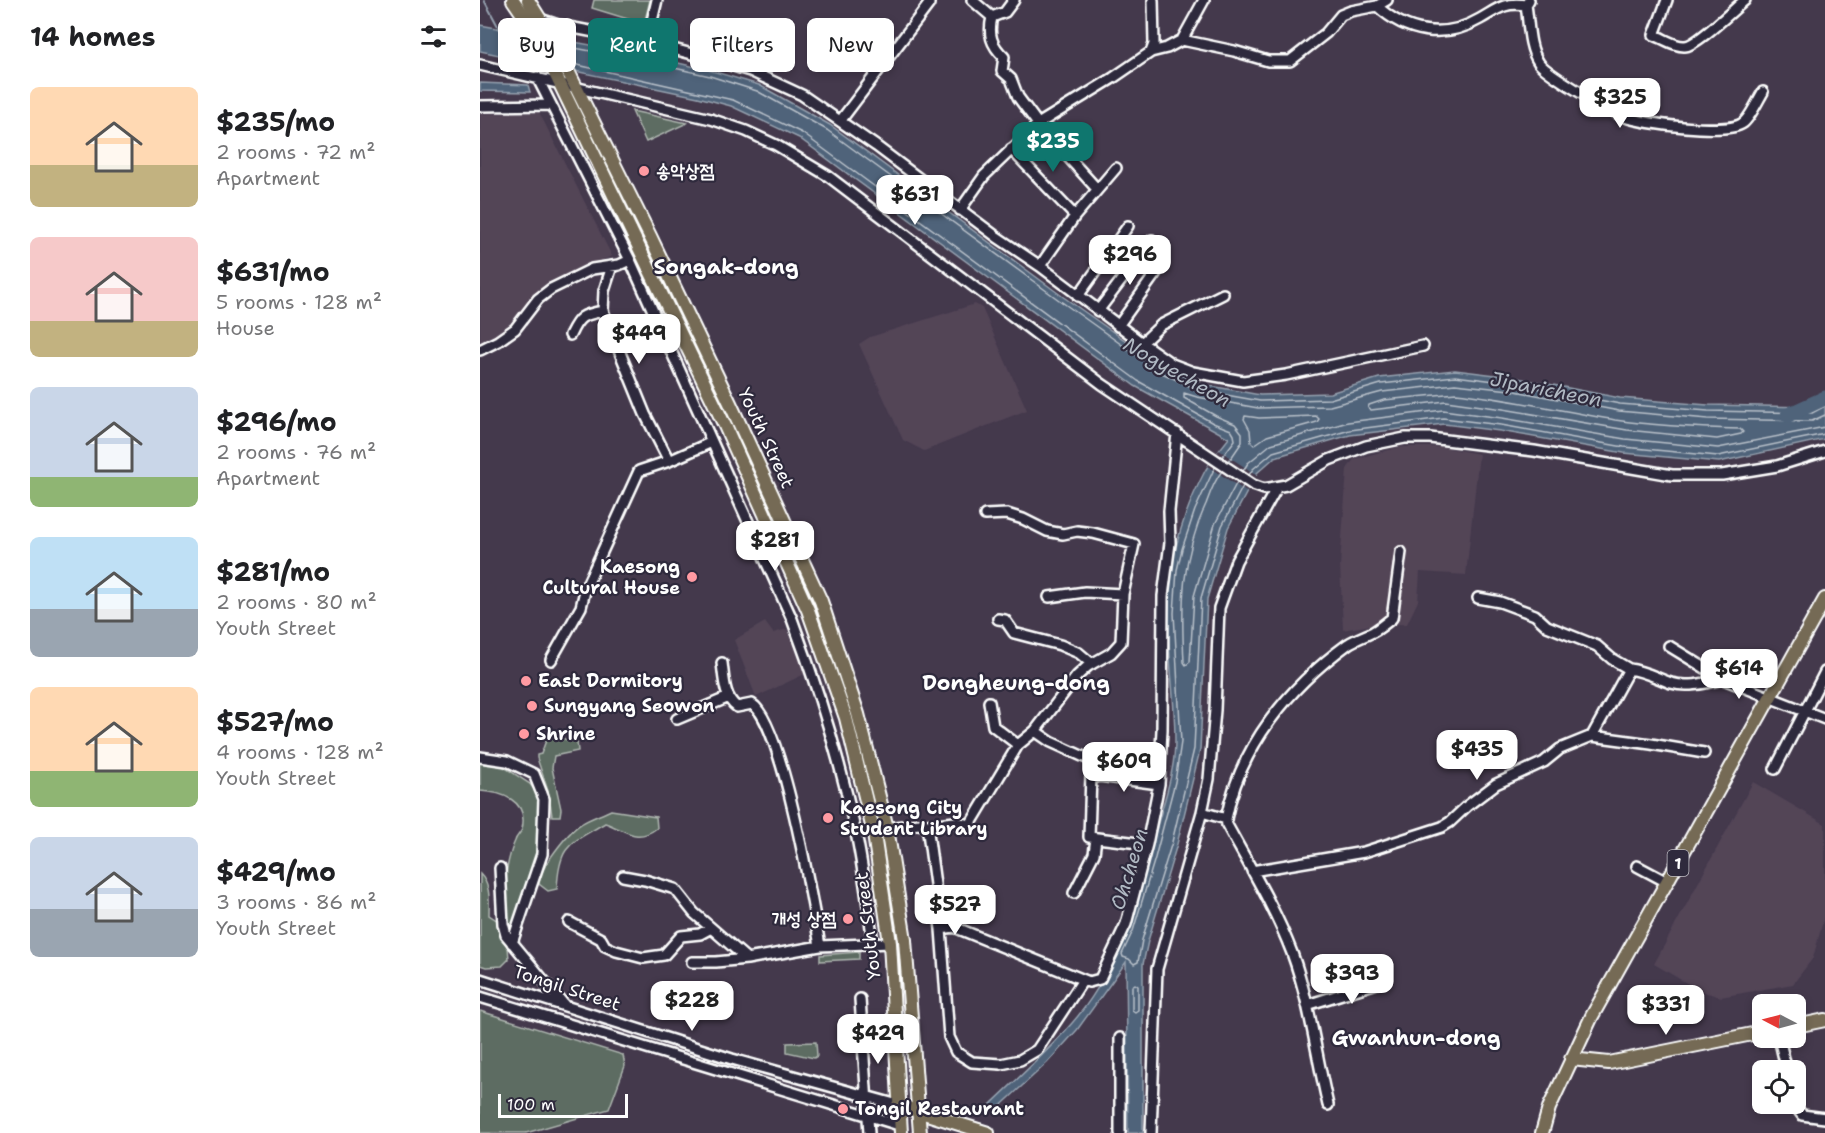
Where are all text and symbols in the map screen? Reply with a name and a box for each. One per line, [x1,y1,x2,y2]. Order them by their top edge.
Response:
chip: Buy [498,18,576,72]
chip: Rent [588,18,678,72]
chip: Filters [690,18,795,72]
chip: New [807,18,894,72]
text: 14 homes [30,19,156,54]
icon: filters [417,20,450,53]
pin: $325 [1584,78,1656,129]
text: $325 [1593,84,1647,110]
text: $235/mo [216,104,335,139]
icon: home [78,111,150,183]
pin: $235 [1017,122,1089,173]
text: $235 [1026,128,1080,154]
text: 2 rooms · 72 m² [216,139,375,165]
place label: 송악상점 [656,159,714,183]
marker: 송악상점 [637,164,651,178]
text: Apartment [216,165,320,191]
pin: $631 [879,175,951,226]
text: $631 [890,181,940,207]
pin: $296 [1094,235,1166,286]
text: $296 [1103,241,1157,267]
district label: Songak-dong [653,253,799,281]
text: $631/mo [216,254,330,289]
icon: home [78,261,150,333]
text: 5 rooms · 128 m² [216,289,382,315]
pin: $449 [603,314,675,365]
text: House [216,315,275,341]
text: $449 [611,320,667,346]
water label: Nogyecheon [1119,331,1235,413]
water label: Jiparicheon [1488,365,1604,413]
street label: Youth Street [732,384,800,492]
text: $296/mo [216,404,337,439]
icon: home [78,411,150,483]
text: 2 rooms · 76 m² [216,439,376,465]
text: Apartment [216,465,320,491]
pin: $281 [739,521,811,572]
text: $281 [750,527,800,553]
text: $281/mo [216,554,330,589]
place label: Kaesong Cultural House [543,555,680,600]
icon: home [78,561,150,633]
marker: Kaesong Cultural House [685,570,699,584]
text: 2 rooms · 80 m² [216,589,377,615]
text: Youth Street [216,615,336,641]
pin: $614 [1703,649,1775,700]
text: $614 [1715,655,1763,681]
place label: East Dormitory [538,669,683,693]
district label: Dongheung-dong [922,669,1110,697]
marker: East Dormitory [519,674,533,688]
place label: Sungyang Seowon [544,694,715,718]
marker: Sungyang Seowon [525,699,539,713]
text: $527/mo [216,704,334,739]
icon: home [78,711,150,783]
place label: Shrine [536,722,596,746]
marker: Shrine [517,727,531,741]
pin: $435 [1441,730,1513,781]
text: $435 [1451,736,1503,762]
text: 4 rooms · 128 m² [216,739,384,765]
pin: $609 [1088,742,1160,793]
text: $609 [1096,748,1152,774]
text: Youth Street [216,765,336,791]
place label: Kaesong City Student Library [840,796,987,841]
marker: Kaesong City Student Library [821,811,835,825]
water label: Ohcheon [1104,825,1154,913]
road number: 1 [1668,850,1688,876]
text: $429/mo [216,854,336,889]
icon: home [78,861,150,933]
street label: Youth Street [849,871,887,981]
pin: $527 [919,885,991,936]
text: 3 rooms · 86 m² [216,889,376,915]
text: $527 [929,891,981,917]
place label: 개성 상점 [772,907,837,931]
marker: 개성 상점 [841,912,855,926]
text: Youth Street [216,915,336,941]
pin: $393 [1316,954,1388,1005]
street label: Tongil Street [510,959,624,1017]
text: $393 [1325,960,1379,986]
pin: $228 [656,981,728,1032]
pin: $331 [1630,985,1702,1036]
text: $228 [665,987,719,1013]
text: $331 [1641,991,1691,1017]
north arrow [1752,994,1806,1048]
map controls [1752,994,1806,1114]
pin: $429 [842,1014,914,1065]
text: $429 [851,1020,905,1046]
district label: Gwanhun-dong [1331,1024,1501,1052]
button: locate [1752,1060,1806,1114]
scale bar [498,1091,628,1118]
text: 100 m [507,1094,555,1115]
place label: Tongil Restaurant [855,1097,1024,1121]
marker: Tongil Restaurant [836,1102,850,1116]

